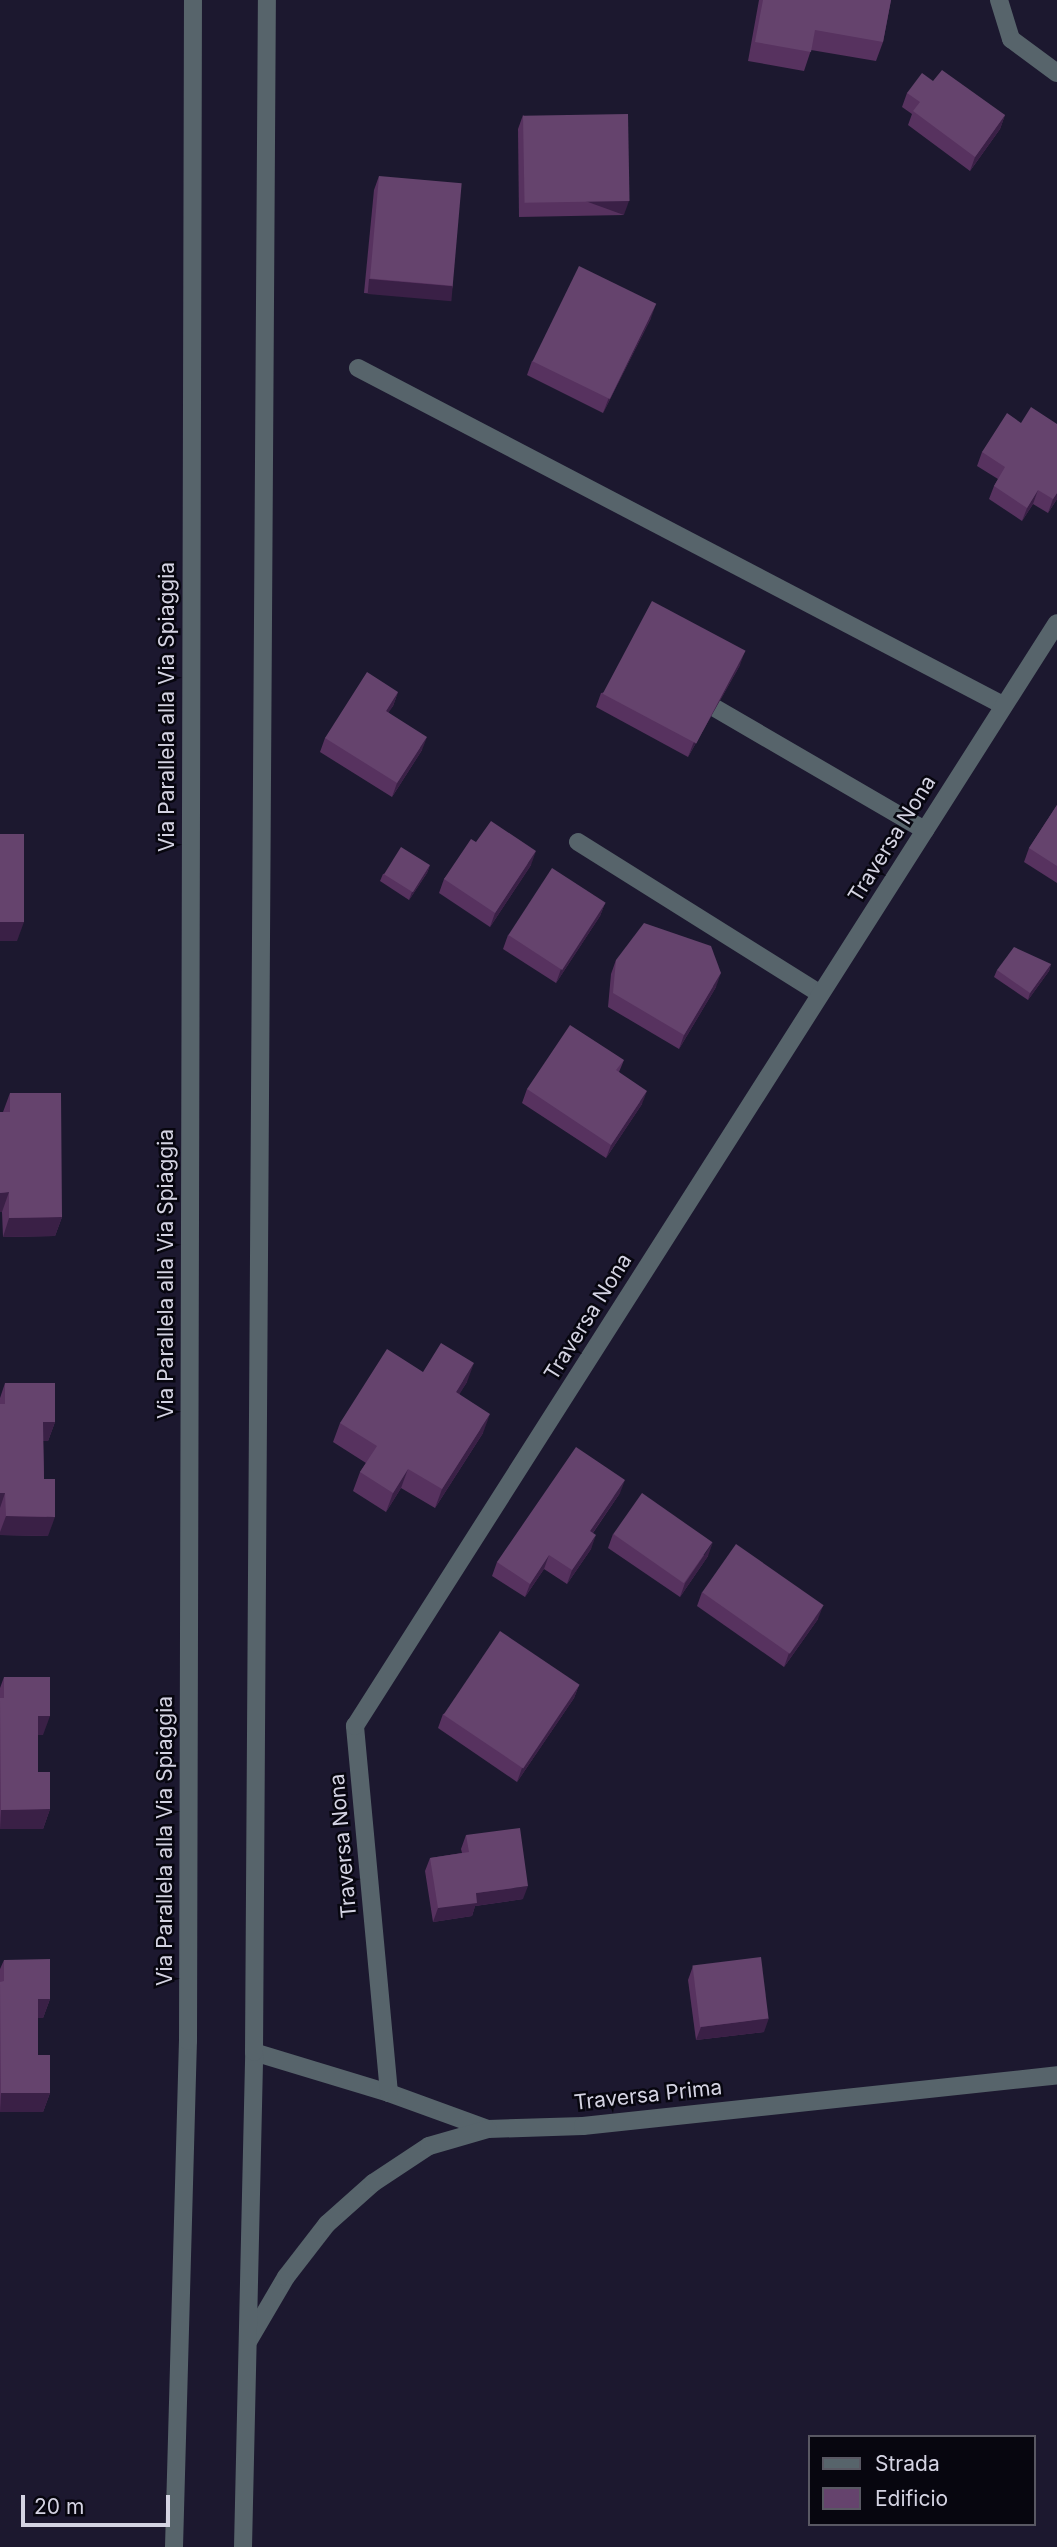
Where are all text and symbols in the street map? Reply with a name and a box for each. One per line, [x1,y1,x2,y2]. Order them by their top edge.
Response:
street label: Via Parallela alla Via Spiaggia [154,562,180,852]
street label: Traversa Nona [843,771,941,907]
street label: Via Parallela alla Via Spiaggia [153,1129,179,1419]
street label: Traversa Nona [539,1249,637,1385]
street label: Via Parallela alla Via Spiaggia [152,1696,178,1986]
street label: Traversa Nona [324,1773,362,1919]
street label: Traversa Prima [573,2075,723,2115]
legend [808,2435,1036,2526]
text: Strada [875,2451,940,2476]
scale bar [24,2480,173,2524]
text: Edificio [875,2486,948,2511]
text: 20 m [34,2494,84,2519]

